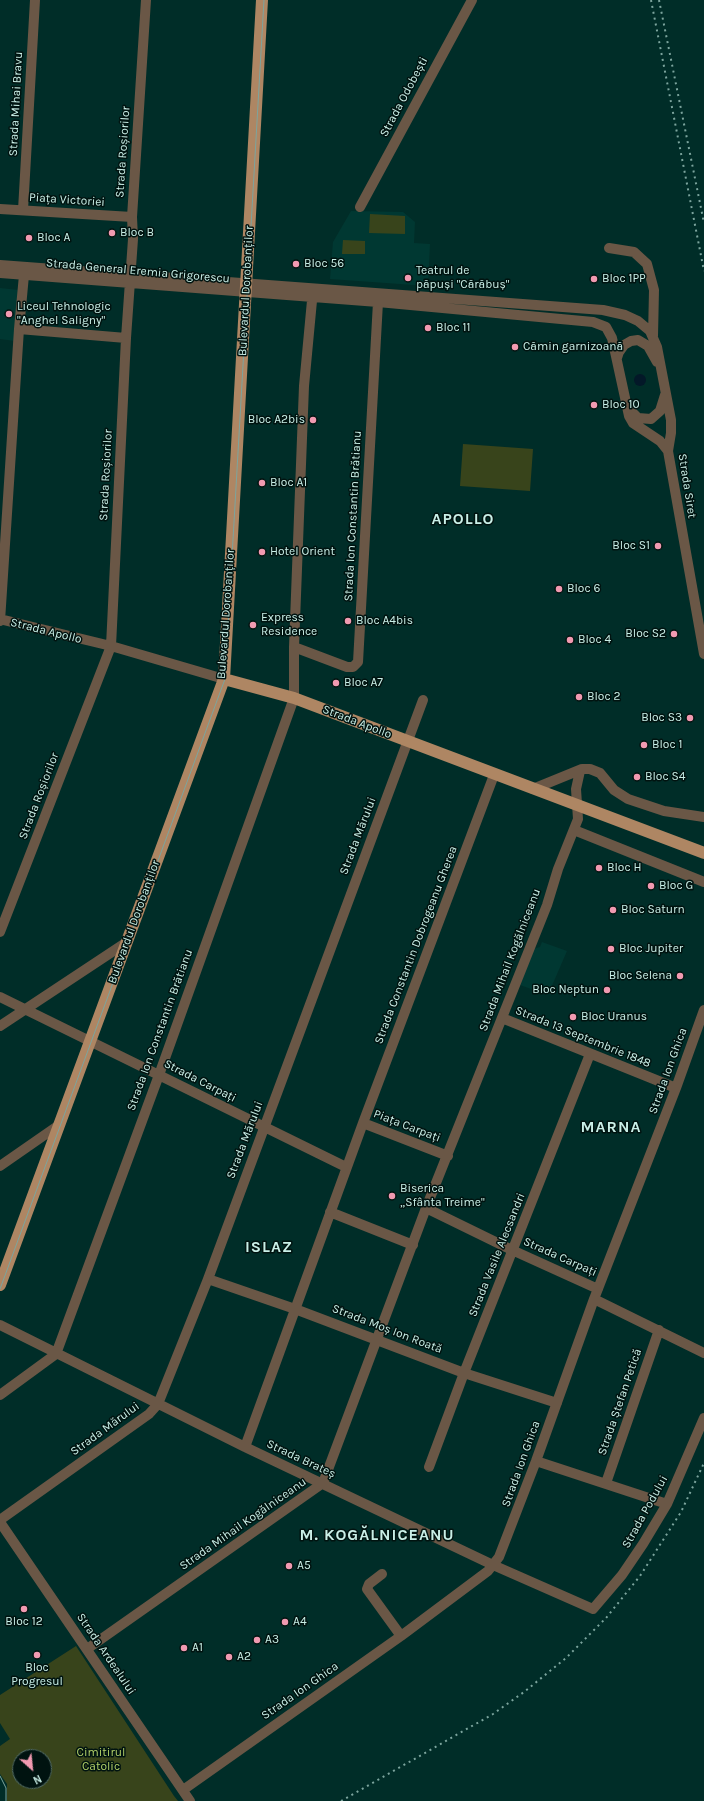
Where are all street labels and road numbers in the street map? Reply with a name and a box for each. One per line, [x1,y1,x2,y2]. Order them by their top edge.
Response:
street label: Strada Mihai Bravu [6,51,26,157]
street label: Strada Odobești [377,55,431,139]
street label: Strada Roșiorilor [113,106,133,198]
street label: Piața Victoriei [29,190,105,210]
street label: Bulevardul Dorobanților [235,225,257,357]
street label: Strada General Eremia Grigorescu [45,256,231,286]
street label: Strada Roșiorilor [96,429,116,521]
street label: Strada Ion Constantin Brătianu [341,430,365,602]
street label: Strada Siret [675,453,699,519]
street label: Bulevardul Dorobanților [214,548,238,680]
street label: Strada Apollo [9,615,83,647]
street label: Strada Apollo [320,702,394,742]
street label: Strada Roșiorilor [16,751,62,841]
street label: Strada Mărului [337,795,379,877]
street label: Strada Constantin Dobrogeanu Gherea [371,844,461,1046]
street label: Bulevardul Dorobanților [105,858,163,986]
street label: Strada Mihail Kogălniceanu [476,887,544,1033]
street label: Strada Ion Constantin Brătianu [124,947,196,1113]
street label: Strada 13 Septembrie 1848 [513,1003,653,1071]
street label: Strada Ion Ghica [646,1026,690,1116]
street label: Strada Carpați [161,1057,239,1105]
street label: Strada Mărului [224,1099,266,1181]
street label: Piața Carpați [371,1107,443,1145]
street label: Strada Vasile Alecsandri [466,1191,528,1319]
street label: Strada Carpați [521,1234,599,1280]
street label: Strada Moș Ion Roată [330,1301,444,1357]
street label: Strada Ștefan Petică [595,1347,645,1457]
street label: Strada Mărului [68,1399,142,1459]
street label: Strada Ion Ghica [499,1419,543,1509]
street label: Strada Brateș [264,1437,338,1481]
street label: Strada Podului [619,1473,671,1551]
street label: Strada Mihail Kogălniceanu [177,1475,309,1573]
street label: Strada Ardealului [73,1611,139,1697]
street label: Strada Ion Ghica [259,1659,341,1723]

